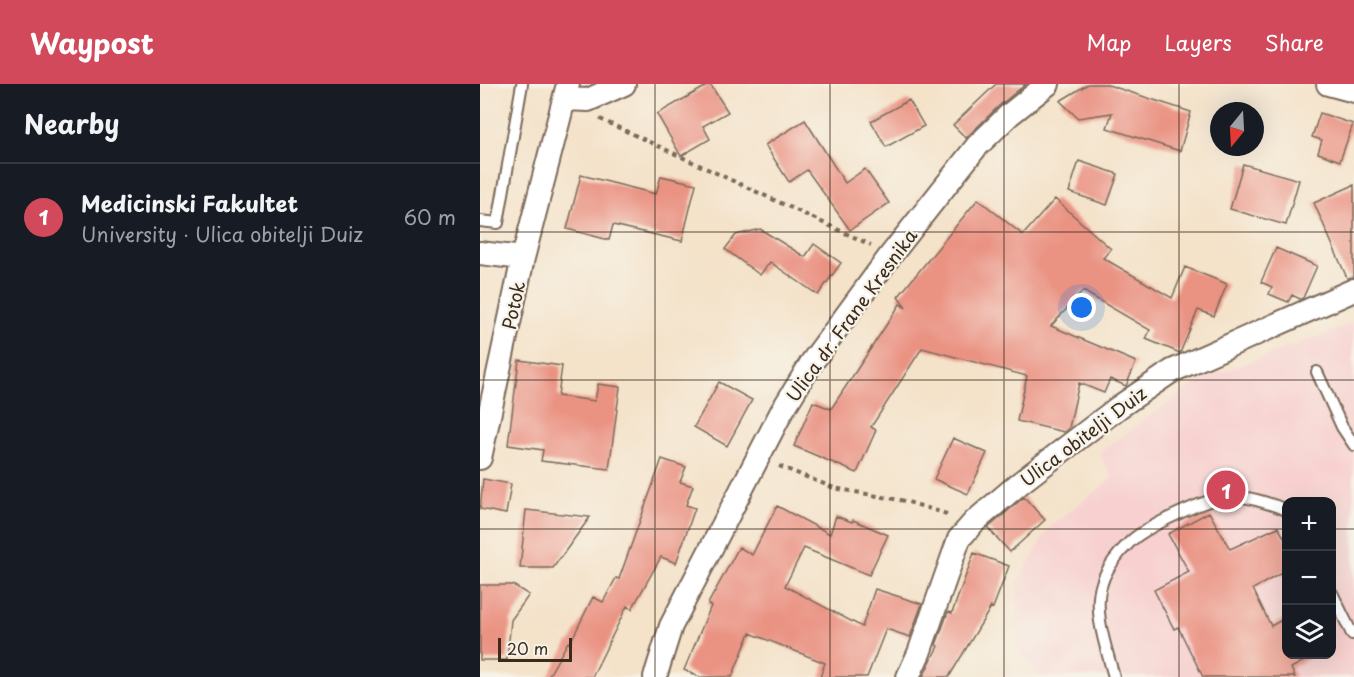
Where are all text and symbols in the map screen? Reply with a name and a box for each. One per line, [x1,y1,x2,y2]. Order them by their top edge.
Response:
text: Waypost [30,21,154,64]
text: Map [1087,26,1131,58]
text: Layers [1164,26,1232,58]
text: Share [1265,26,1324,58]
north arrow [1210,102,1264,156]
text: Nearby [24,104,119,143]
text: Medicinski Fakultet [81,186,298,219]
text: 1 [39,202,48,232]
text: 60 m [404,202,456,232]
text: University · Ulica obitelji Duiz [81,219,363,249]
street label: Ulica dr. Frane Kresnika [779,222,923,407]
street label: Potok [495,278,531,332]
your location [1067,293,1096,322]
street label: Ulica obitelji Duiz [1014,379,1152,493]
pin: 1 [1206,468,1246,512]
map controls [1282,497,1336,659]
button: + [1282,497,1336,551]
button: − [1282,551,1336,605]
button: layers [1282,605,1336,659]
scale bar [498,635,572,662]
text: 20 m [507,636,548,660]

